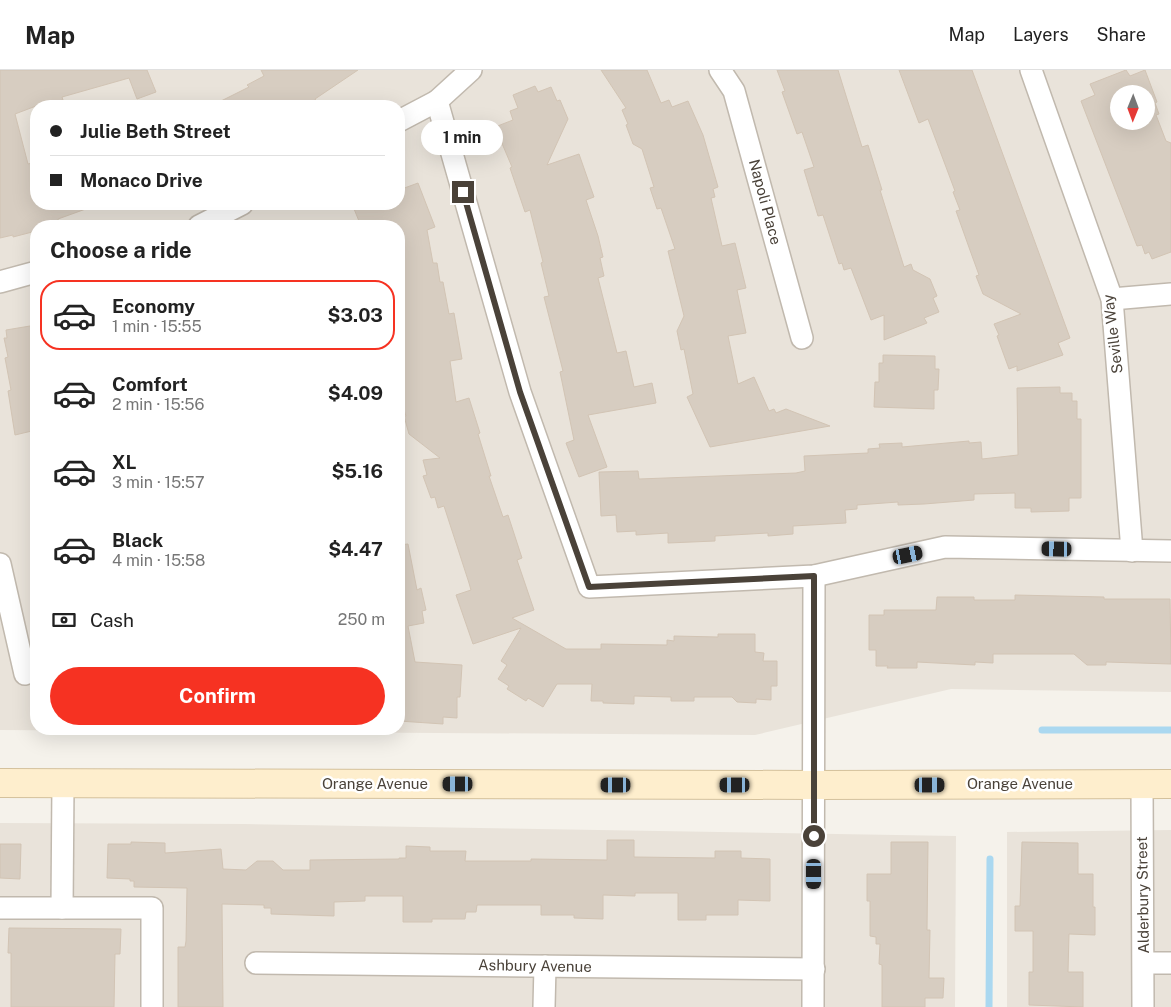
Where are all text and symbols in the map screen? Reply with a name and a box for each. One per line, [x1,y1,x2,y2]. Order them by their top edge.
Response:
text: Map [25,21,75,49]
text: Map [949,24,985,45]
text: Layers [1013,24,1069,45]
text: Share [1097,24,1146,45]
north arrow [1110,85,1155,130]
map controls [1110,85,1155,130]
callout: 1 min [422,119,504,154]
text: Julie Beth Street [80,120,231,142]
text: 1 min [443,128,481,147]
street label: Napoli Place [746,157,785,246]
text: Monaco Drive [80,169,203,191]
route end [452,181,474,203]
text: Choose a ride [50,237,192,263]
icon: car [52,293,97,338]
street label: Seville Way [1099,293,1126,375]
text: Economy [112,295,195,317]
text: $3.03 [327,304,383,326]
text: 1 min · 15:55 [112,317,202,336]
icon: car [52,371,97,416]
text: Comfort [112,373,188,395]
text: $4.09 [328,382,383,404]
text: 2 min · 15:56 [112,395,204,414]
icon: car [52,449,97,494]
text: XL [112,451,137,473]
text: $5.16 [331,460,383,482]
text: 3 min · 15:57 [112,473,205,492]
icon: car [52,527,97,572]
text: Black [112,529,163,551]
text: $4.47 [328,538,383,560]
car [1041,541,1072,557]
car [891,545,924,565]
text: 4 min · 15:58 [112,551,205,570]
icon: cash [50,606,78,634]
text: Cash [90,609,134,631]
text: 250 m [338,610,385,629]
button: Confirm [50,667,385,725]
street label: Orange Avenue [322,775,428,792]
street label: Orange Avenue [967,775,1073,792]
car [443,777,473,792]
car [601,778,631,793]
car [720,778,750,793]
car [915,778,945,793]
route start [803,825,825,847]
street label: Alderbury Street [1133,836,1152,954]
car [806,859,821,889]
street label: Ashbury Avenue [478,956,592,975]

